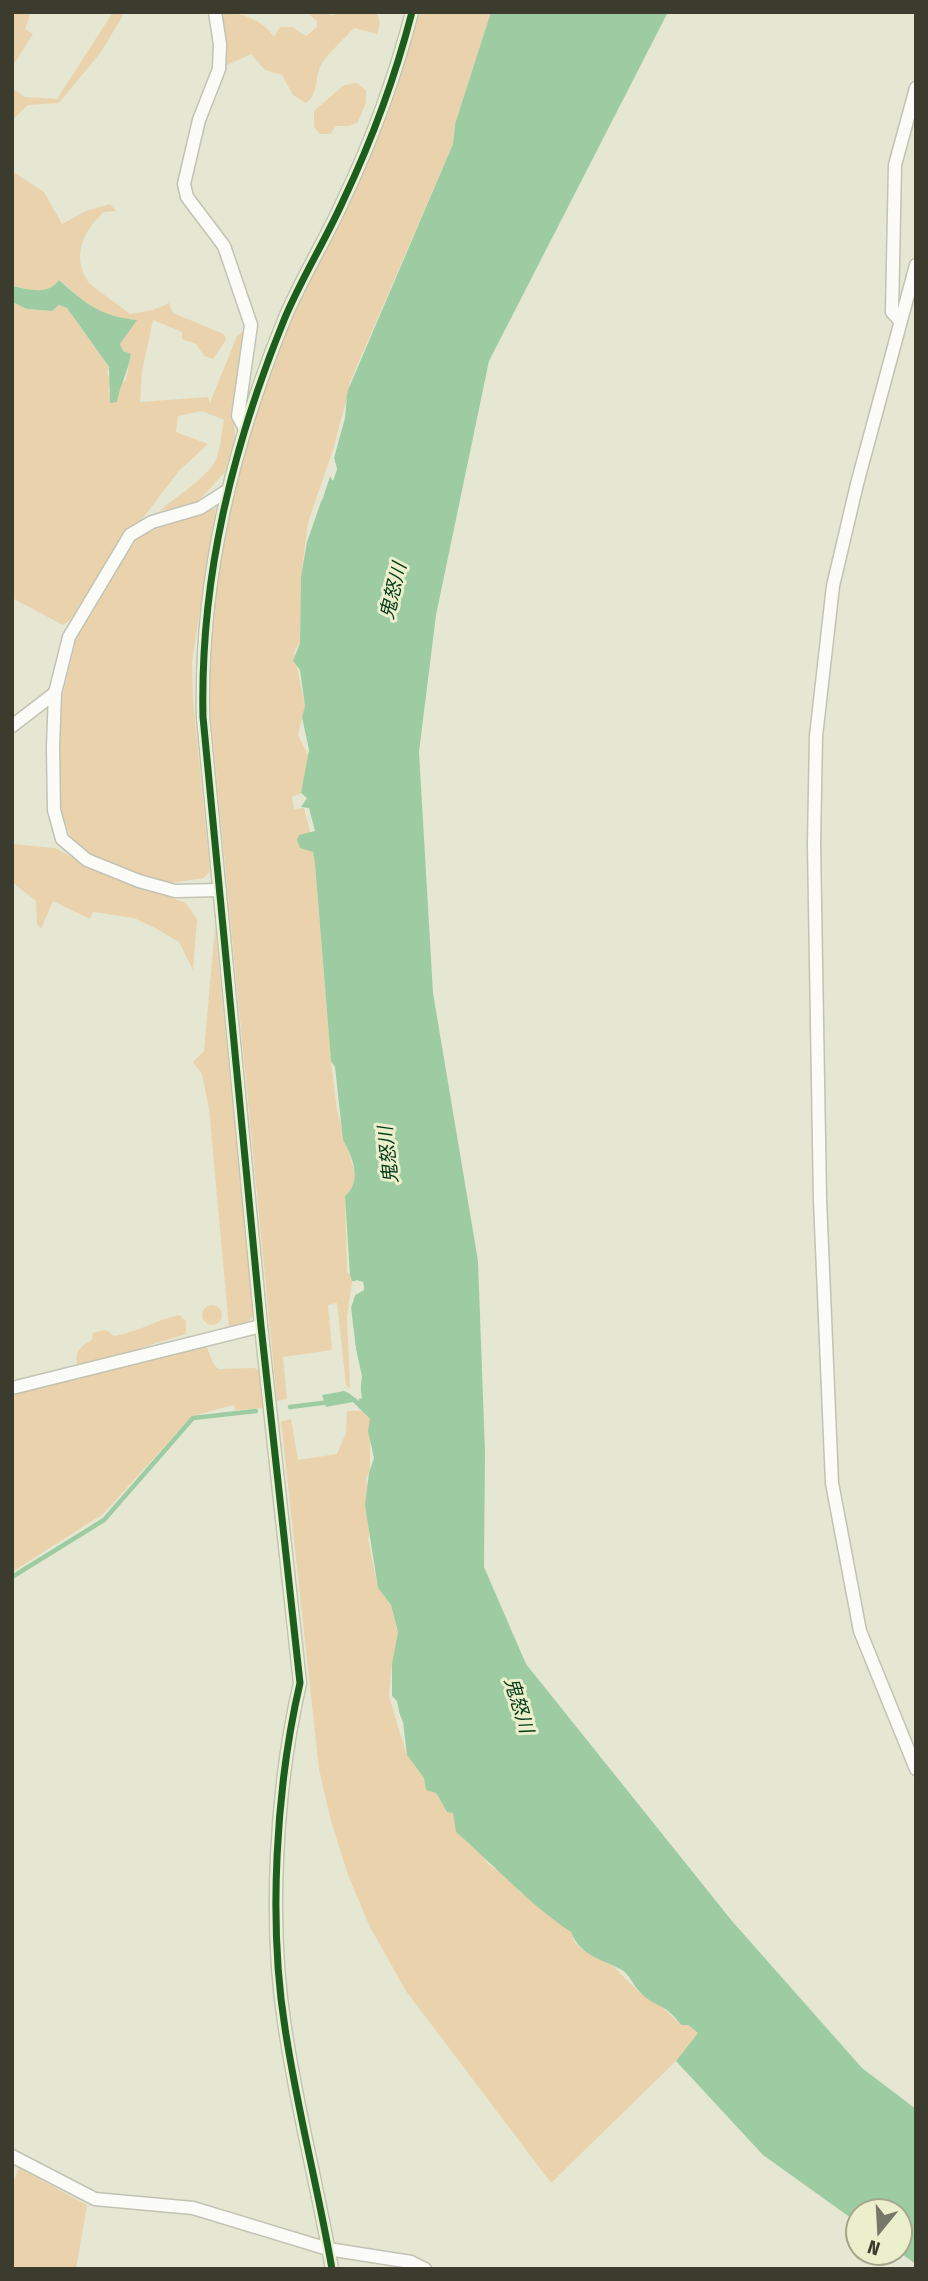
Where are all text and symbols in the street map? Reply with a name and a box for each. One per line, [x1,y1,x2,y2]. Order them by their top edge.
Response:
water label: 鬼怒川 [375,559,412,621]
water label: 鬼怒川 [373,1123,402,1185]
water label: 鬼怒川 [500,1674,539,1738]
north arrow [844,2197,914,2267]
text: N [865,2235,883,2260]

